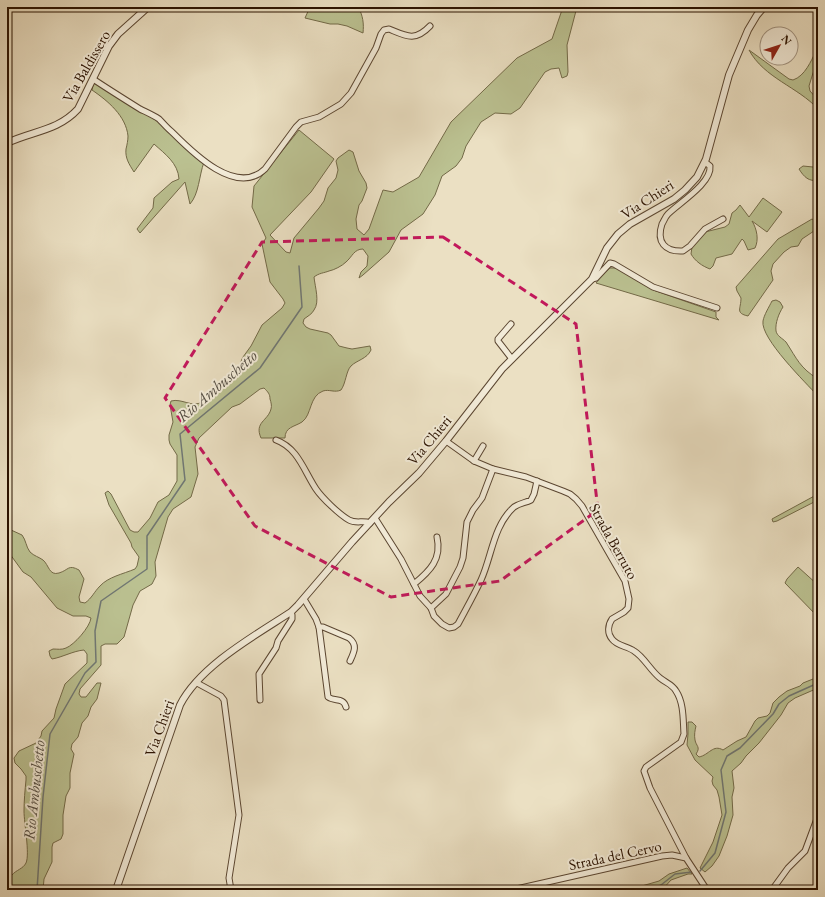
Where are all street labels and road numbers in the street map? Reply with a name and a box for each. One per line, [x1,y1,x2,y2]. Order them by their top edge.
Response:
street label: Via Baldissero [58,27,114,105]
street label: Via Chieri [617,175,677,223]
street label: Via Chieri [403,411,455,469]
street label: Strada Berruto [585,500,643,582]
street label: Via Chieri [140,697,178,759]
street label: Strada del Cervo [567,836,663,874]

